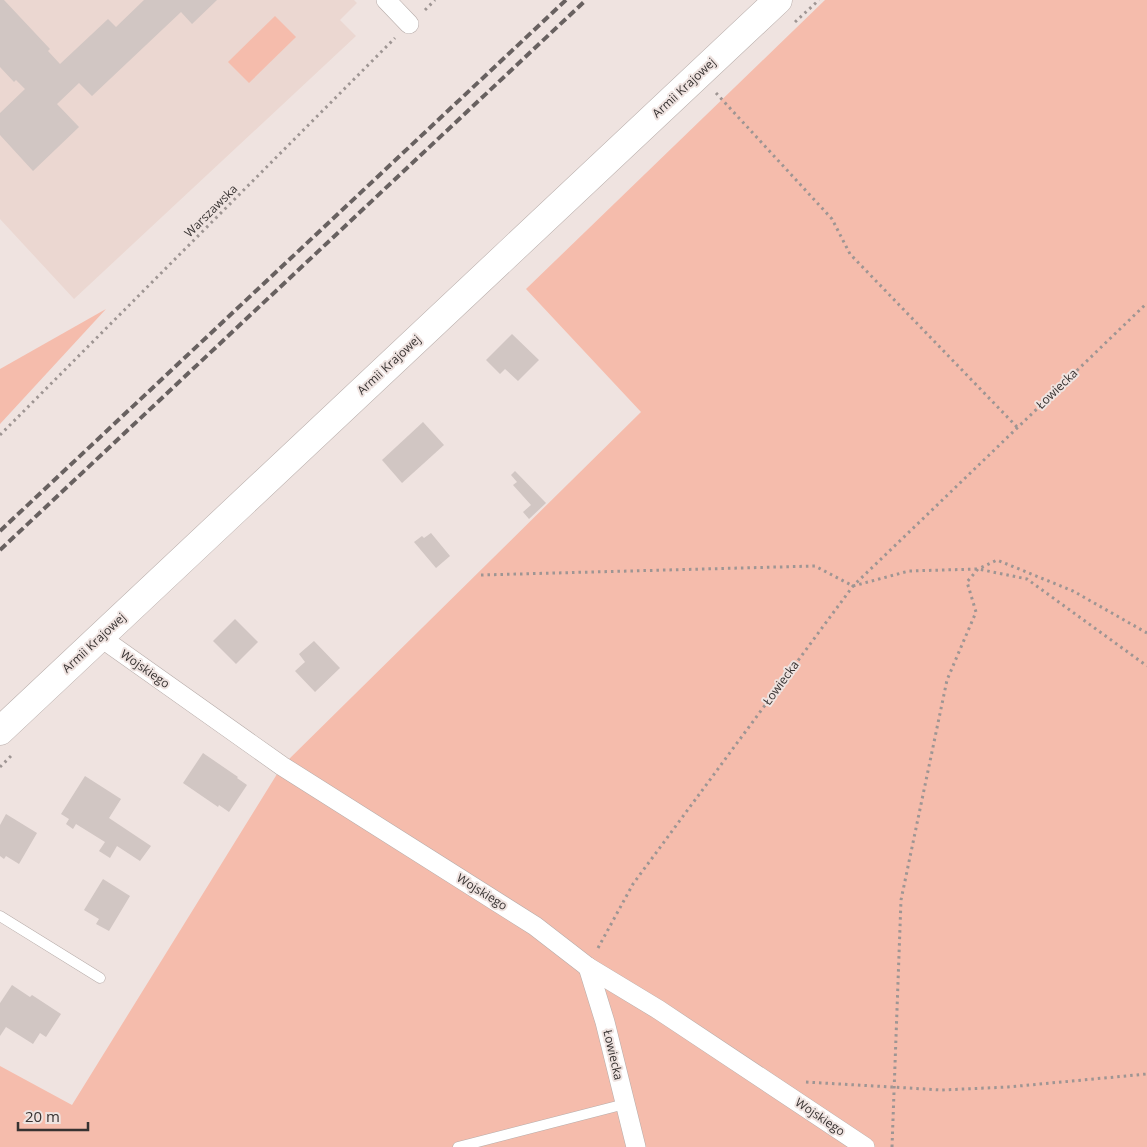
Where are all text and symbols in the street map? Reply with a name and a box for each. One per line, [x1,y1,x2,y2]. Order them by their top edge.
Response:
street label: Armii Krajowej [648,54,719,121]
street label: Warszawska [180,180,241,241]
street label: Armii Krajowej [353,331,424,398]
street label: Łowiecka [1032,365,1081,413]
street label: Armii Krajowej [58,609,129,676]
street label: Wojskiego [117,645,173,692]
street label: Łowiecka [759,657,803,708]
street label: Wojskiego [454,869,511,914]
street label: Łowiecka [599,1028,628,1082]
street label: Wojskiego [792,1094,849,1140]
scale bar [18,1100,88,1132]
text: 20 m [25,1106,60,1126]

